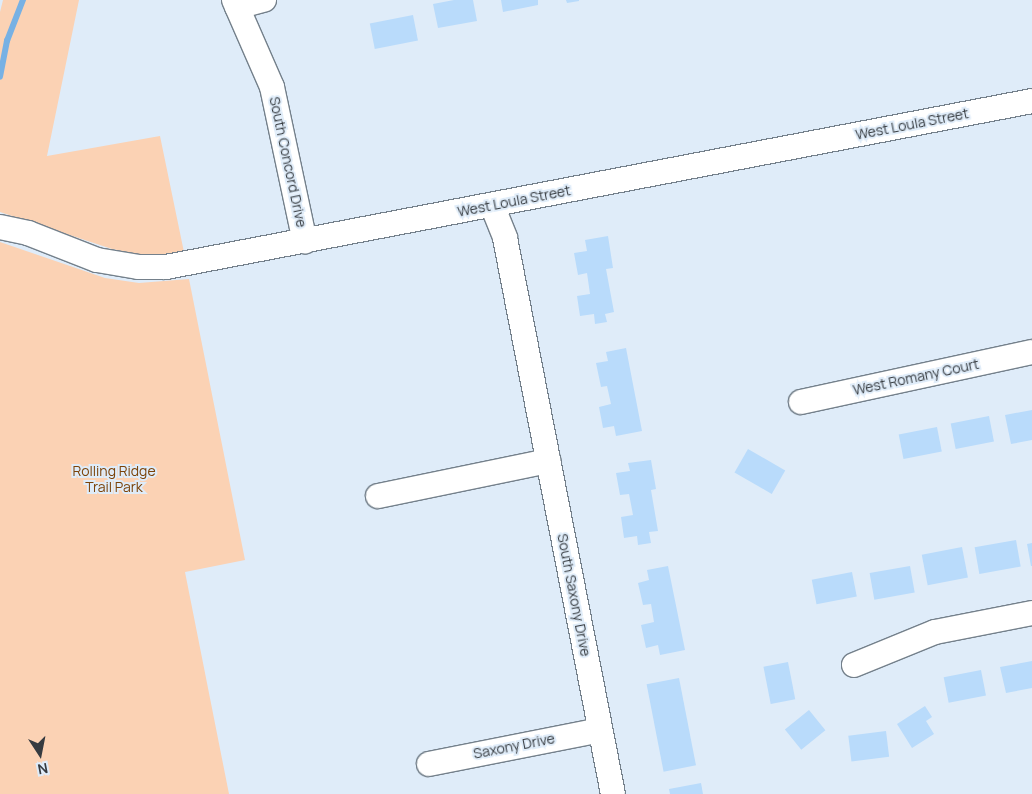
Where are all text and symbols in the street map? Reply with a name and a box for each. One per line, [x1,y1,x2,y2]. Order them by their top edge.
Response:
street label: South Concord Drive [266,95,310,229]
street label: West Loula Street [854,105,970,143]
street label: West Loula Street [456,182,572,220]
street label: West Romany Court [851,355,981,399]
park label: Rolling Ridge Trail Park [72,463,156,496]
street label: South Saxony Drive [554,532,594,658]
north arrow [15,729,65,779]
street label: Saxony Drive [472,730,556,762]
text: N [36,759,50,780]

